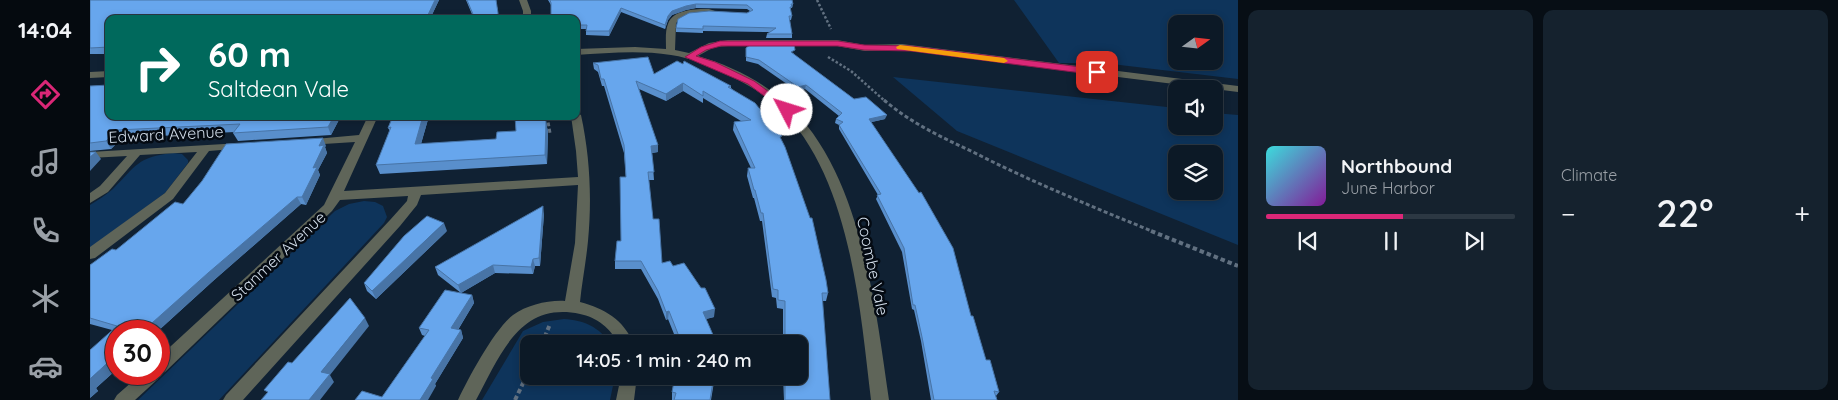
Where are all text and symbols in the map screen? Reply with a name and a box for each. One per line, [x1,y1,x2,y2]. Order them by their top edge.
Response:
north arrow [1168,15,1222,70]
map controls [1168,15,1223,200]
text: 14:04 [18,16,72,44]
text: 60 m [208,32,291,76]
icon: right [125,35,190,100]
pin [1076,51,1118,93]
icon: arrive [1083,58,1111,86]
text: Saltdean Vale [208,75,349,103]
icon: directions [28,77,63,112]
button: sound [1168,80,1223,135]
position arrow [760,83,812,135]
street label: Edward Avenue [108,121,224,147]
icon: music [28,145,63,180]
button: layers [1168,145,1223,200]
text: Northbound [1341,154,1452,178]
text: Climate [1561,165,1617,185]
text: June Harbor [1341,178,1435,198]
text: 22° [1656,189,1713,237]
text: − [1561,196,1576,231]
text: + [1794,196,1810,231]
street label: Stanmer Avenue [226,207,330,305]
icon: phone [28,213,63,248]
street label: Coombe Vale [853,215,893,317]
icon: previous [1294,227,1322,255]
icon: pause [1377,227,1405,255]
icon: next [1460,227,1488,255]
icon: climate [28,281,63,316]
speed limit sign: 30 [105,320,170,385]
text: 14:05 · 1 min · 240 m [576,348,752,372]
icon: car [28,349,63,384]

